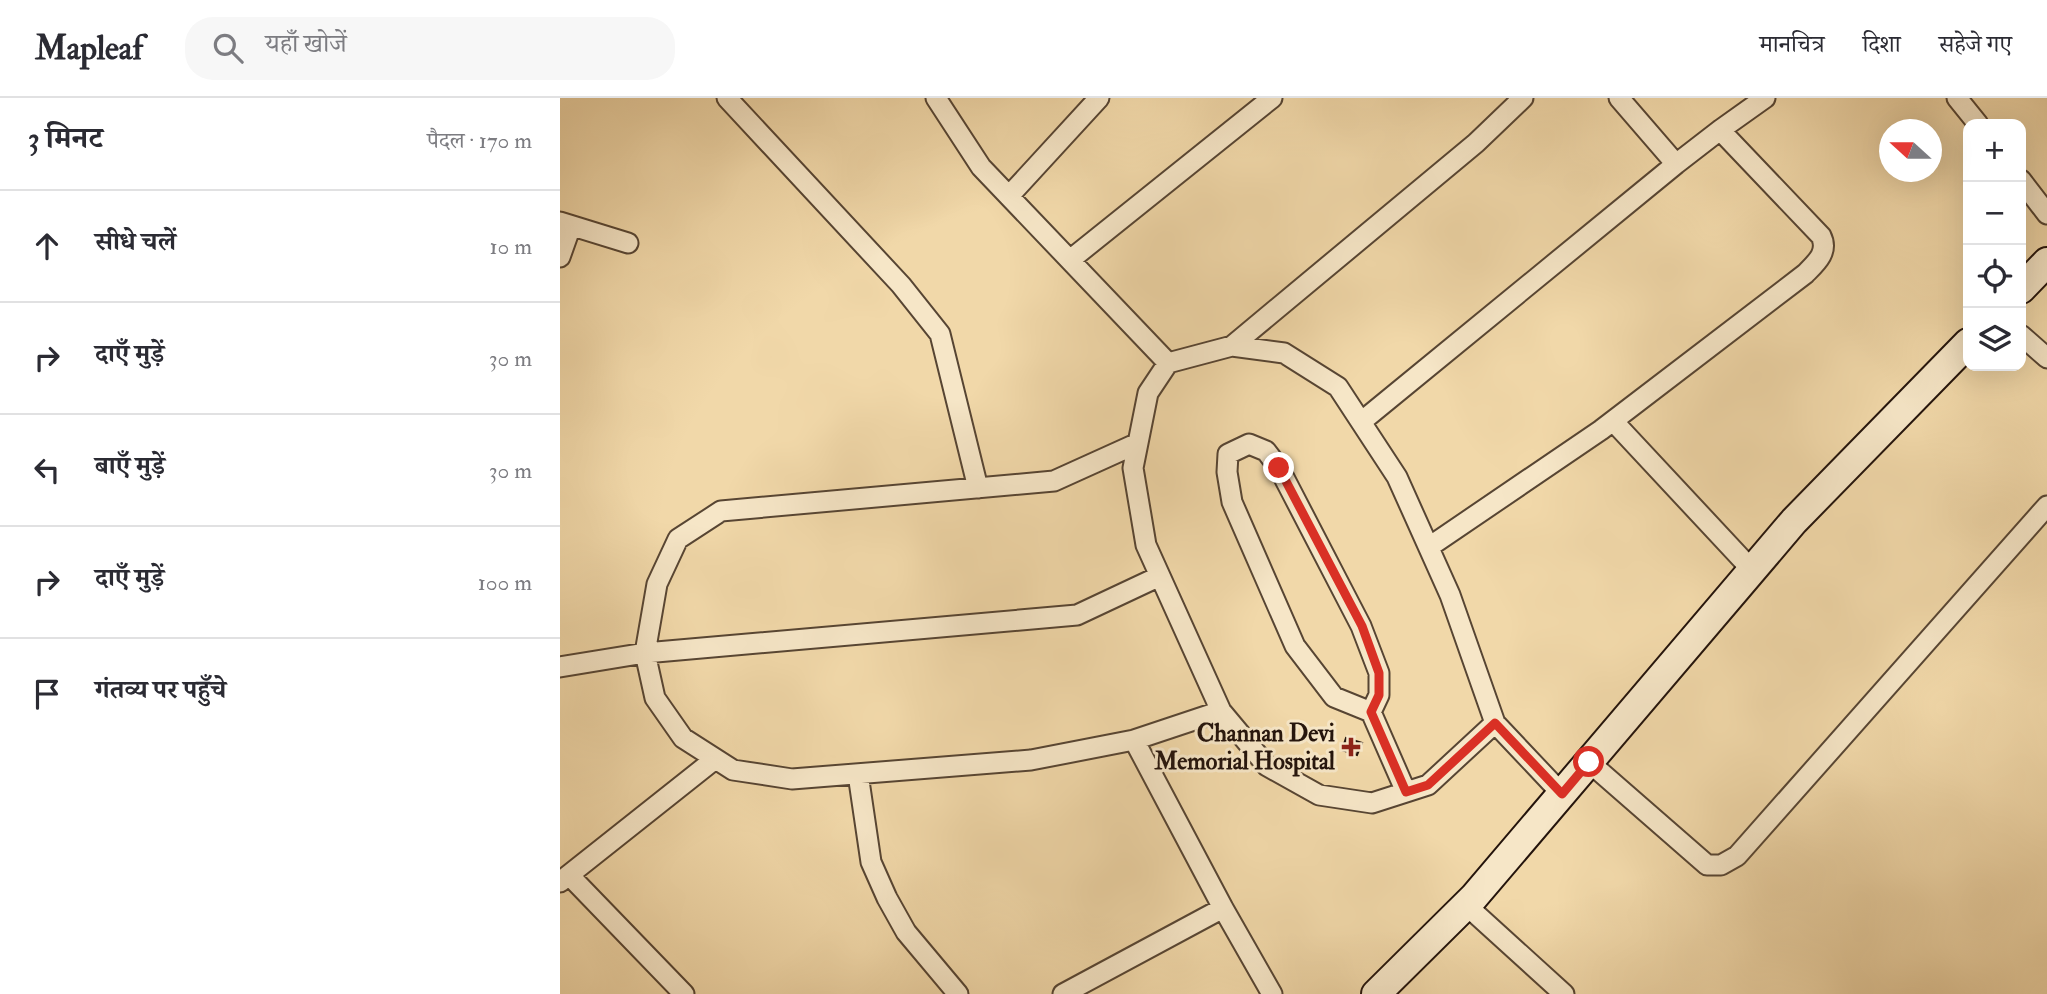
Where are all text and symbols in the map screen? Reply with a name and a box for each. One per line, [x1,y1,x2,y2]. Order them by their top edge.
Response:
search box [185,17,675,80]
text: Mapleaf [35,28,143,69]
text: यहाँ खोजें [265,28,347,60]
icon: search [209,29,247,67]
text: मानचित्र [1759,29,1825,60]
text: दिशा [1863,29,1901,60]
text: सहेजे गए [1939,29,2012,60]
north arrow [1879,119,1942,182]
map controls [1963,119,2026,371]
button: + [1963,119,2026,182]
text: 3 मिनट [28,120,103,157]
text: पैदल · 170 m [427,126,532,155]
button: − [1963,182,2026,245]
text: सीधे चलें [95,226,176,258]
icon: ahead [28,227,66,265]
text: 10 m [489,232,532,261]
button: locate [1963,245,2026,308]
button: layers [1963,308,2026,371]
text: दाएँ मुड़ें [95,338,164,370]
icon: right [28,339,66,377]
text: 30 m [489,344,532,373]
text: बाएँ मुड़ें [95,450,165,482]
icon: left [28,451,66,489]
route end [1263,452,1294,483]
text: 30 m [489,456,532,485]
text: दाएँ मुड़ें [95,562,164,594]
icon: right [28,563,66,601]
text: 100 m [478,568,532,597]
text: गंतव्य पर पहुँचे [95,674,226,706]
icon: arrive [28,675,66,713]
place label: Channan Devi Memorial Hospital [1153,718,1336,777]
marker: Channan Devi Memorial Hospital [1341,737,1361,757]
route start [1573,746,1604,777]

